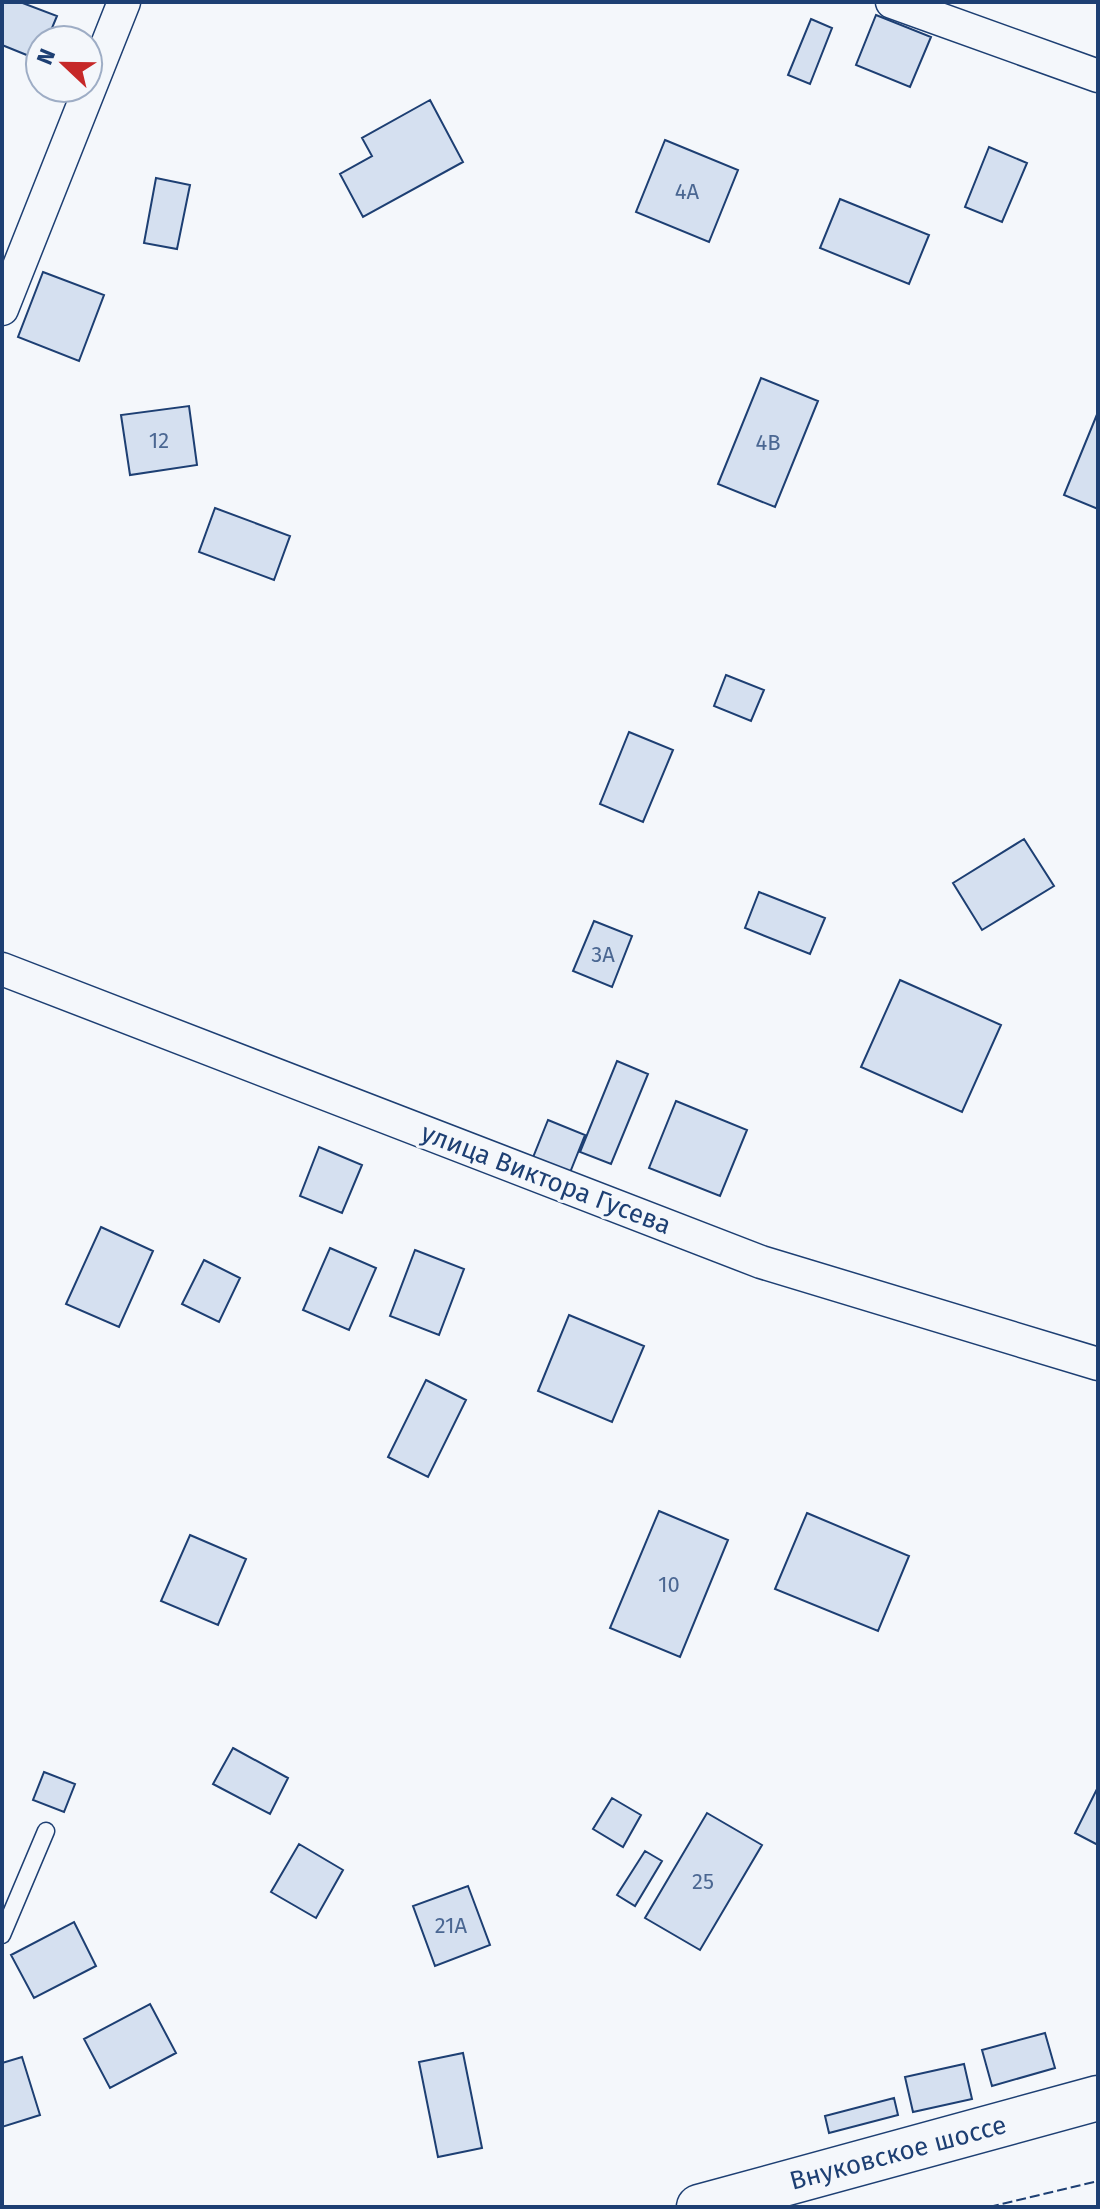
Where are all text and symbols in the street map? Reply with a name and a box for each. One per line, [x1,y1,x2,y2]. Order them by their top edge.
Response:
north arrow [24,24,104,104]
text: N [31,45,61,69]
house number: 4А [675,178,700,205]
house number: 12 [149,427,169,454]
house number: 4В [755,429,781,456]
house number: 3А [591,941,615,968]
street label: улица Виктора Гусева [417,1117,675,1241]
house number: 10 [658,1571,680,1598]
house number: 25 [692,1868,714,1895]
house number: 21А [435,1912,468,1939]
street label: Внуковское шоссе [786,2109,1010,2197]

